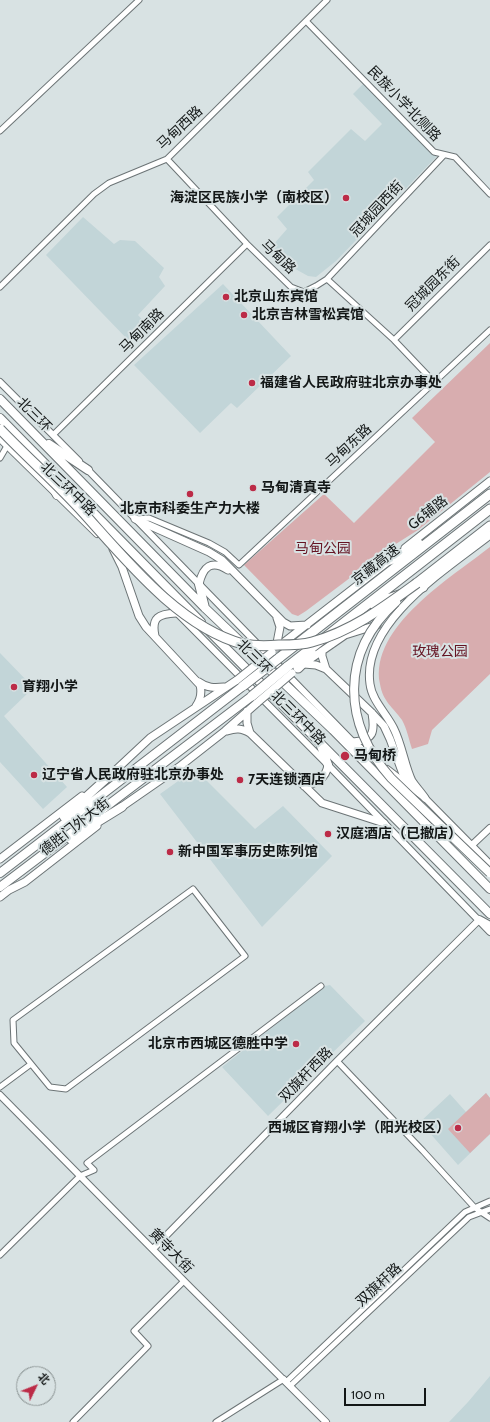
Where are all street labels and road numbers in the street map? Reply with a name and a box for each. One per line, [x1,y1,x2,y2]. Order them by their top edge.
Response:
street label: 民族小学北侧路 [364,63,444,145]
street label: 马甸西路 [154,103,206,153]
street label: 冠城园西街 [347,178,407,240]
street label: 马甸路 [257,236,299,278]
street label: 冠城园东街 [402,253,464,315]
street label: 马甸南路 [116,305,168,357]
street label: 北三环 [13,394,55,436]
street label: 马甸东路 [323,421,375,471]
street label: 北三环中路 [37,459,99,519]
street label: G6辅路 [405,492,451,534]
street label: 京藏高速 [349,541,403,589]
street label: 北三环 [233,636,275,678]
street label: 北三环中路 [267,687,329,749]
street label: 德胜门外大街 [37,795,113,859]
street label: 双旗杆西路 [276,1044,336,1106]
street label: 黄寺大街 [146,1225,196,1277]
street label: 双旗杆路 [353,1260,405,1310]

